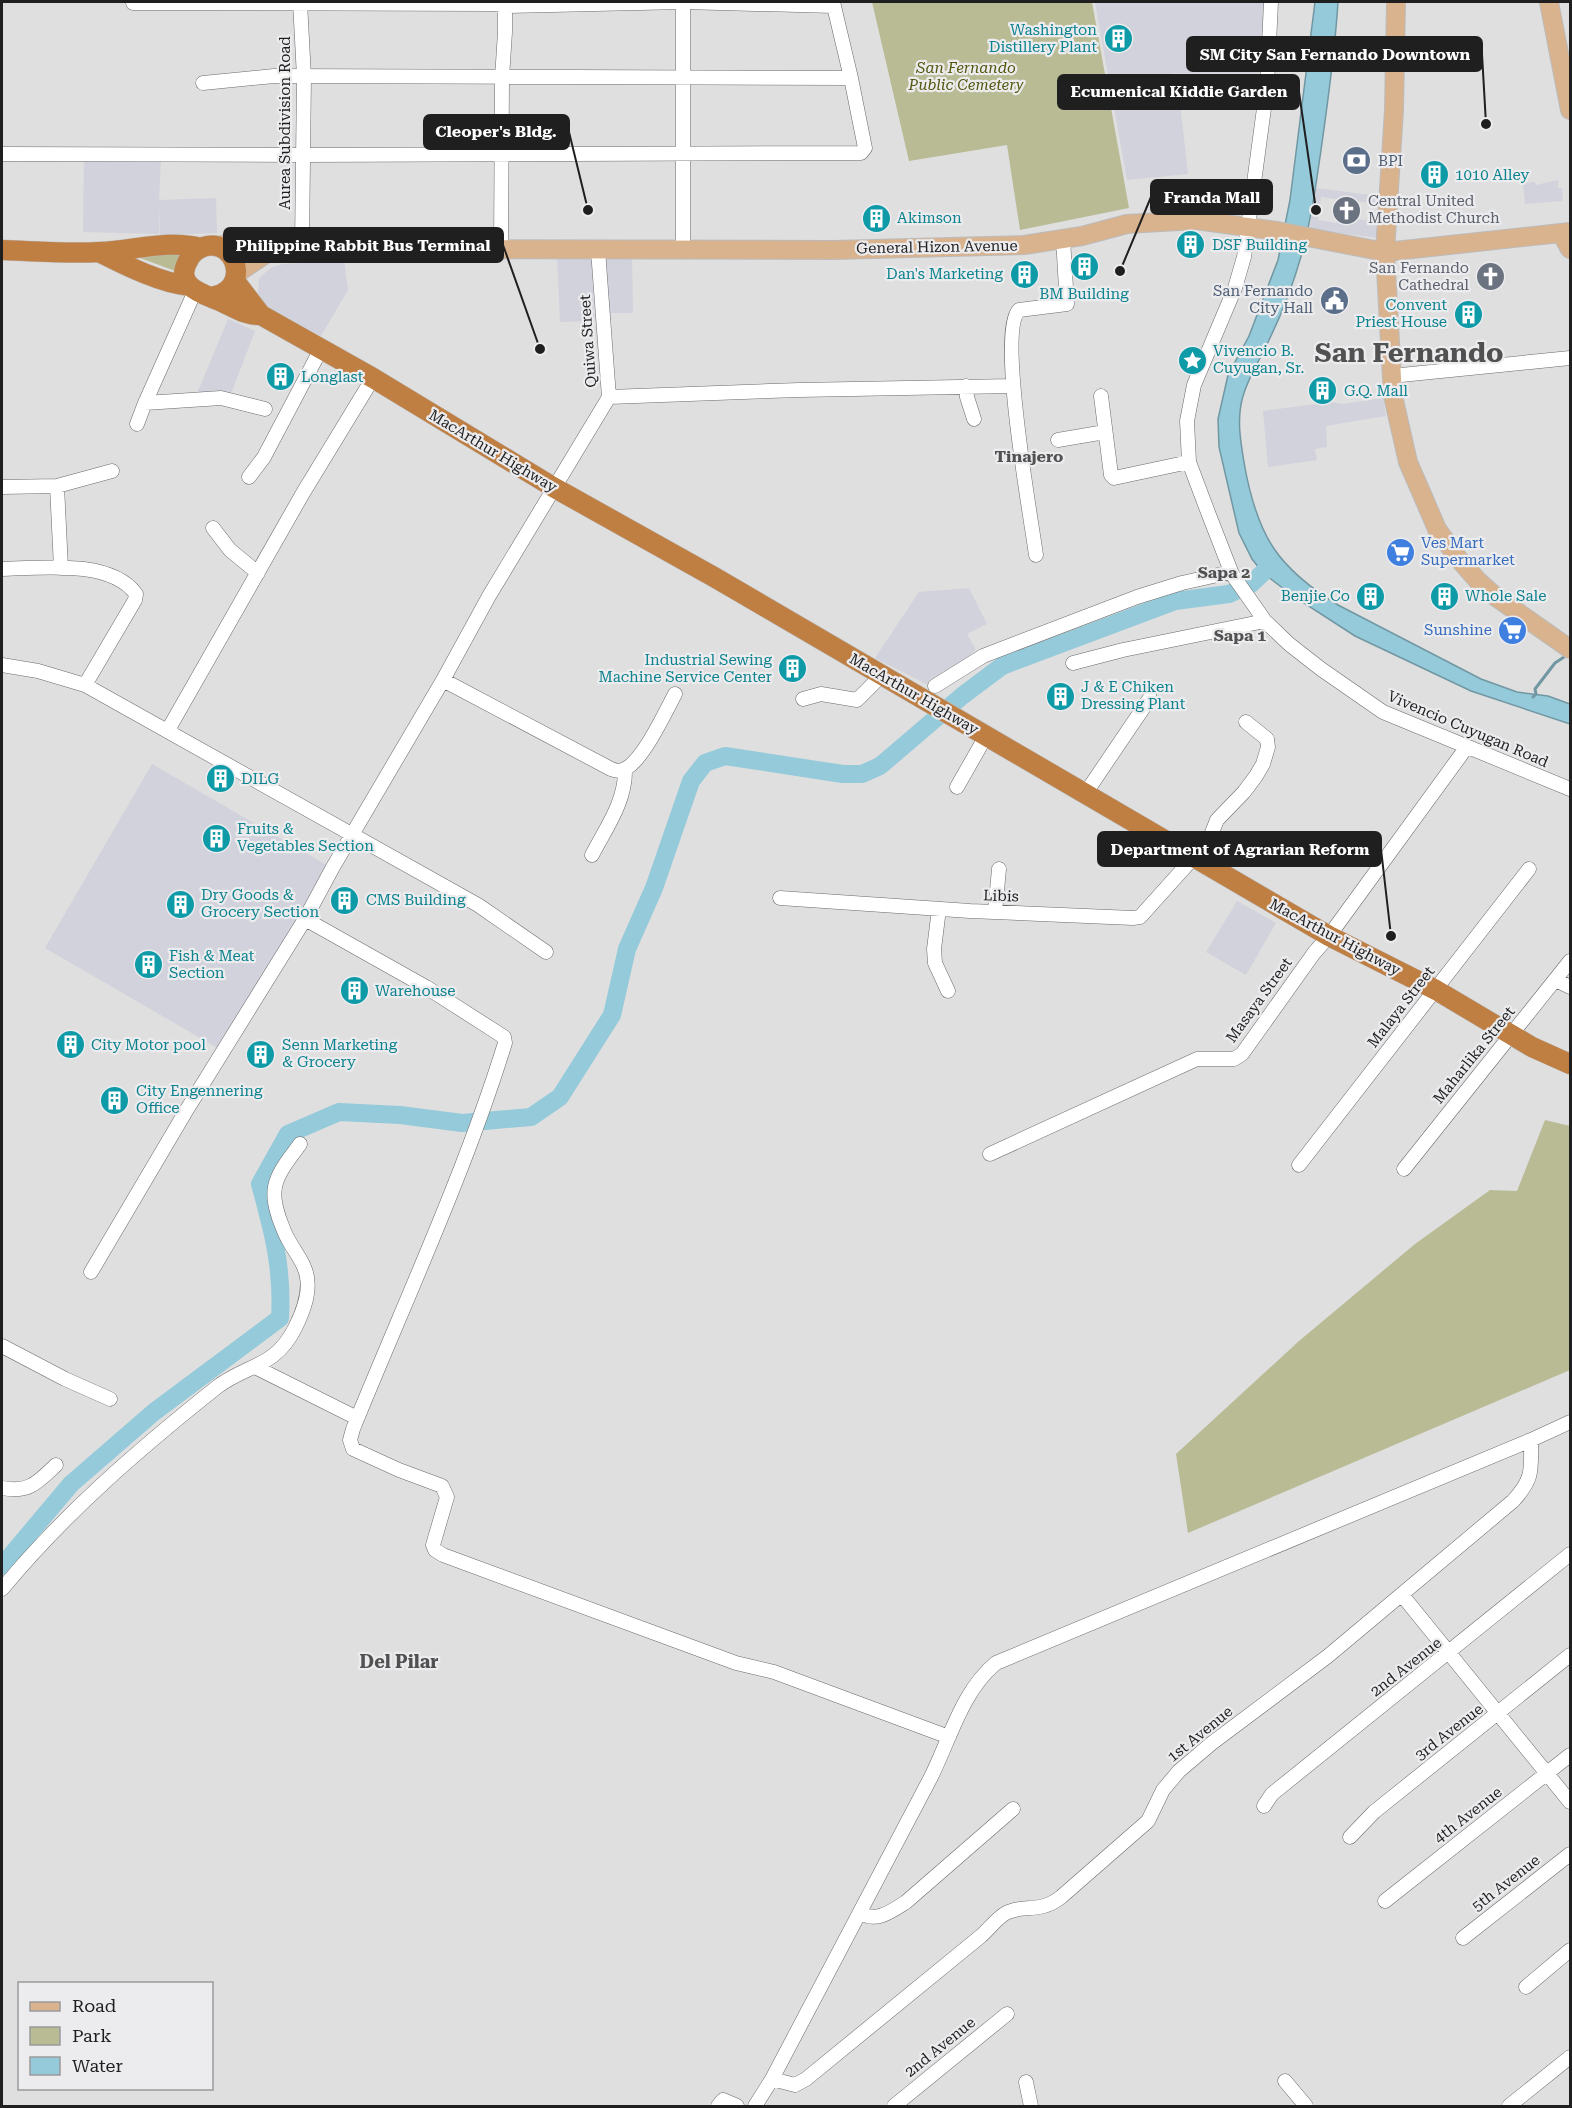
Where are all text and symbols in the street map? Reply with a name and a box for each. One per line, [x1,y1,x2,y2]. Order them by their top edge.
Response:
place label: Washington Distillery Plant [989,21,1097,56]
building icon: Washington Distillery Plant [1102,23,1134,55]
street label: Aurea Subdivision Road [276,36,294,210]
callout: SM City San Fernando Downtown [1187,37,1482,71]
text: SM City San Fernando Downtown [1200,45,1471,64]
park label: San Fernando Public Cemetery [908,59,1024,94]
callout: Ecumenical Kiddie Garden [1058,75,1299,109]
text: Ecumenical Kiddie Garden [1071,82,1288,101]
callout: Cleoper's Bldg. [424,115,569,149]
text: Cleoper's Bldg. [435,122,557,141]
bank icon: BPI [1341,145,1373,177]
place label: BPI [1378,152,1403,170]
building icon: 1010 Alley [1418,159,1450,191]
place label: 1010 Alley [1455,166,1529,184]
callout: Franda Mall [1151,180,1272,214]
text: Franda Mall [1164,188,1261,207]
place label: Central United Methodist Church [1368,192,1500,227]
church icon: Central United Methodist Church [1331,194,1363,226]
building icon: Akimson [860,202,892,234]
place label: Akimson [897,209,962,227]
callout: Philippine Rabbit Bus Terminal [224,228,503,262]
building icon: DSF Building [1175,229,1207,261]
text: Philippine Rabbit Bus Terminal [236,236,491,255]
place label: DSF Building [1212,236,1307,254]
street label: General Hizon Avenue [856,237,1018,257]
building icon: BM Building [1068,251,1100,283]
building icon: Dan's Marketing [1008,258,1040,290]
place label: San Fernando Cathedral [1369,259,1469,294]
church icon: San Fernando Cathedral [1474,261,1506,293]
place label: Dan's Marketing [886,265,1003,283]
place label: San Fernando City Hall [1213,282,1313,317]
public building icon: San Fernando City Hall [1318,284,1350,316]
place label: BM Building [1039,285,1129,303]
street label: Quiwa Street [576,293,600,388]
place label: Convent Priest House [1355,296,1447,331]
building icon: Convent Priest House [1452,298,1484,330]
district label: San Fernando [1315,337,1503,369]
place label: Vivencio B. Cuyugan, Sr. [1213,342,1304,377]
place icon: Vivencio B. Cuyugan, Sr. [1176,344,1208,376]
building icon: Longlast [264,361,296,393]
place label: Longlast [301,368,364,386]
building icon: G.Q. Mall [1307,375,1339,407]
place label: G.Q. Mall [1344,382,1408,400]
street label: MacArthur Highway [426,406,560,496]
district label: Tinajero [995,447,1063,466]
place label: Ves Mart Supermarket [1421,534,1515,569]
supermarket icon: Ves Mart Supermarket [1384,536,1416,568]
district label: Sapa 2 [1198,563,1250,582]
building icon: Benjie Co [1355,580,1387,612]
building icon: Whole Sale [1428,580,1460,612]
place label: Benjie Co [1281,587,1350,605]
place label: Whole Sale [1465,587,1546,605]
supermarket icon: Sunshine [1497,614,1529,646]
place label: Sunshine [1424,621,1492,639]
district label: Sapa 1 [1214,626,1266,645]
street label: MacArthur Highway [846,650,982,738]
place label: Industrial Sewing Machine Service Center [599,651,772,686]
building icon: Industrial Sewing Machine Service Center [777,653,809,685]
place label: J & E Chiken Dressing Plant [1081,678,1186,713]
building icon: J & E Chiken Dressing Plant [1044,680,1076,712]
street label: Vivencio Cuyugan Road [1385,687,1552,771]
building icon: DILG [204,763,236,795]
place label: DILG [241,770,280,788]
place label: Fruits & Vegetables Section [237,820,374,855]
building icon: Fruits & Vegetables Section [200,822,232,854]
callout: Department of Agrarian Reform [1098,832,1381,866]
text: Department of Agrarian Reform [1111,840,1370,859]
building icon: CMS Building [329,884,361,916]
place label: Dry Goods & Grocery Section [201,886,320,921]
street label: Libis [983,886,1019,906]
building icon: Dry Goods & Grocery Section [164,888,196,920]
place label: CMS Building [366,891,466,909]
street label: MacArthur Highway [1266,895,1404,979]
place label: Fish & Meat Section [169,947,255,982]
building icon: Fish & Meat Section [132,949,164,981]
street label: Masaya Street [1222,954,1296,1046]
street label: Malaya Street [1364,962,1439,1051]
building icon: Warehouse [338,975,370,1007]
place label: Warehouse [375,982,455,1000]
street label: Maharlika Street [1429,1003,1519,1107]
building icon: City Motor pool [54,1029,86,1061]
place label: City Motor pool [91,1036,206,1054]
place label: Senn Marketing & Grocery [282,1036,398,1071]
building icon: Senn Marketing & Grocery [245,1038,277,1070]
place label: City Engennering Office [136,1082,263,1117]
building icon: City Engennering Office [99,1084,131,1116]
street label: 2nd Avenue [1367,1634,1445,1700]
district label: Del Pilar [360,1651,438,1672]
street label: 3rd Avenue [1411,1700,1487,1764]
street label: 1st Avenue [1164,1702,1236,1766]
street label: 4th Avenue [1430,1783,1506,1847]
street label: 5th Avenue [1468,1851,1544,1915]
legend [18,1982,213,2090]
text: Road [72,1995,117,2016]
street label: 2nd Avenue [901,2013,979,2081]
text: Park [72,2025,112,2046]
text: Water [72,2055,123,2076]

